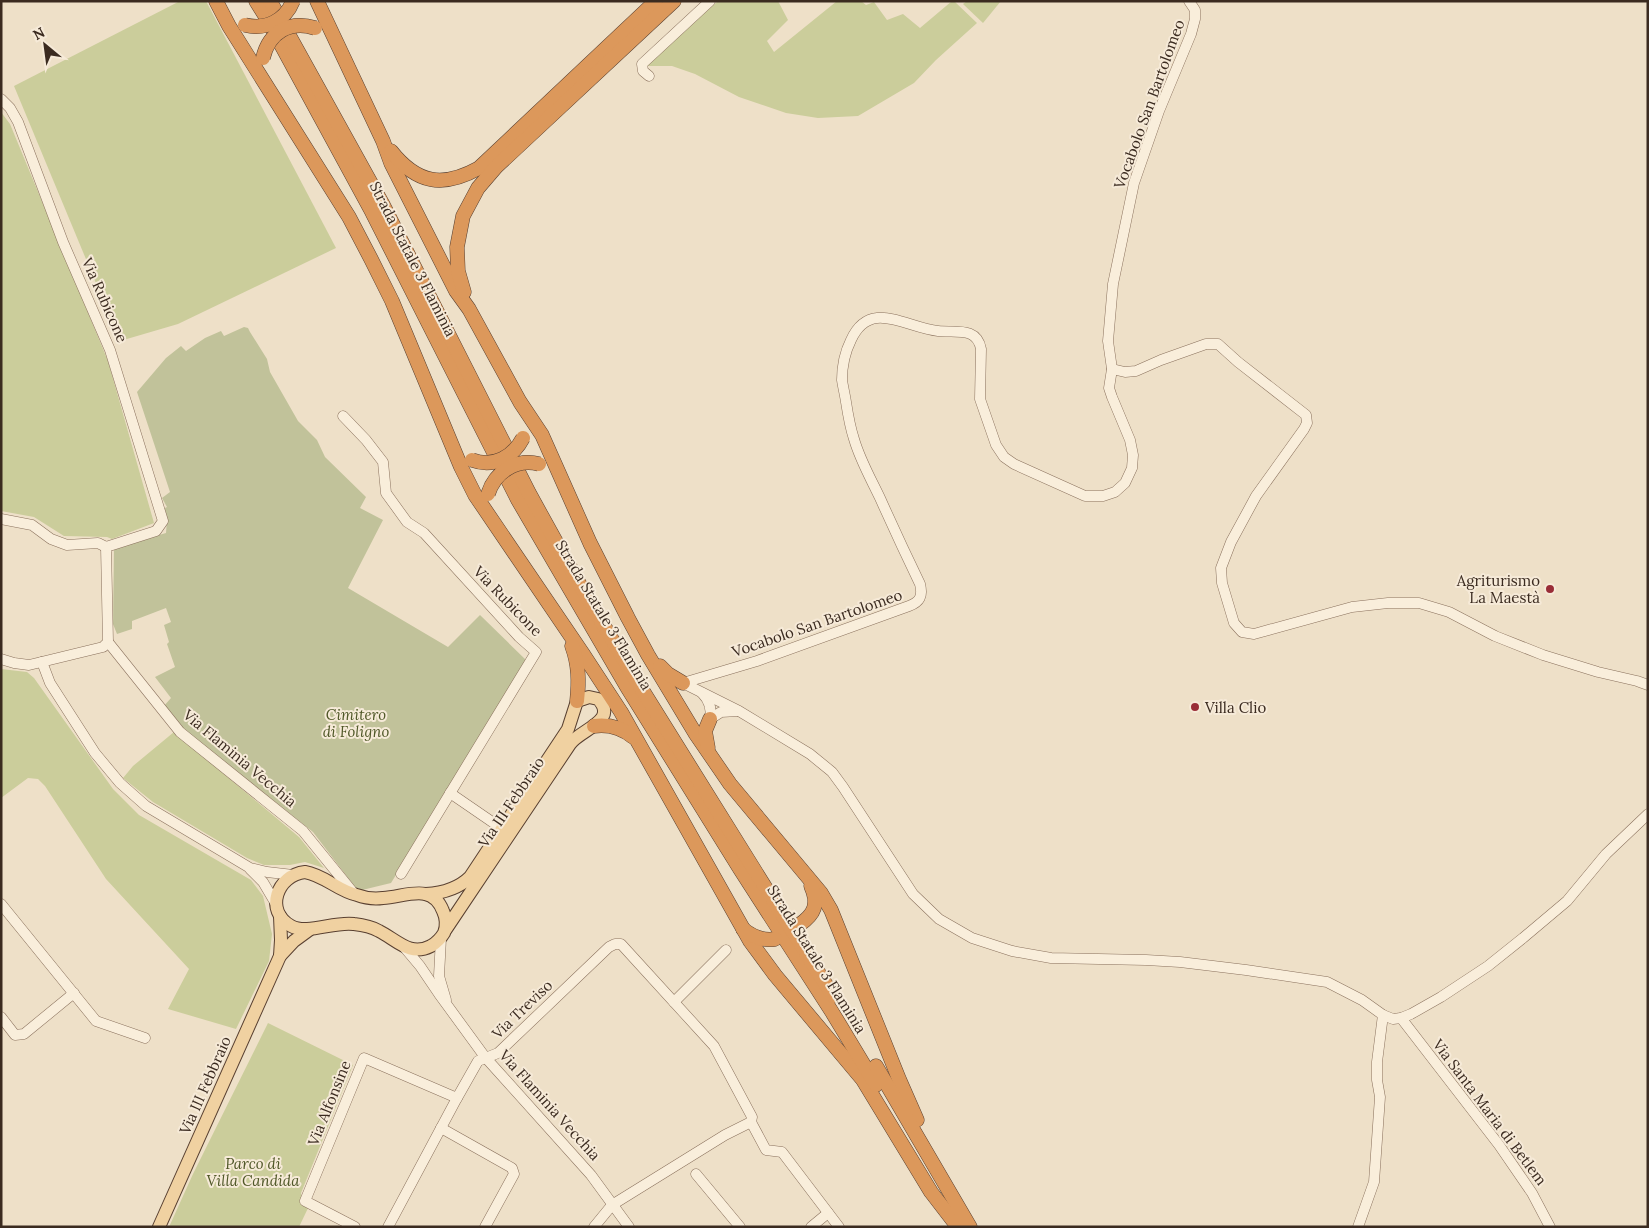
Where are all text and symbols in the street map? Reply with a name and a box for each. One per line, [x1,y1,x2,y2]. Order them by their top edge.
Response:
street label: Vocabolo San Bartolomeo [1109,17,1189,192]
north arrow [20,20,70,70]
text: N [30,23,48,44]
street label: Strada Statale 3 Flaminia [366,178,461,340]
street label: Via Rubicone [77,254,132,345]
street label: Strada Statale 3 Flaminia [552,537,656,694]
street label: Via Rubicone [469,561,546,640]
place label: Agriturismo La Maestà [1456,571,1540,607]
marker: Agriturismo La Maestà [1544,583,1556,595]
street label: Vocabolo San Bartolomeo [729,585,905,661]
place label: Villa Clio [1204,698,1266,717]
marker: Villa Clio [1189,701,1201,713]
street label: Via Flaminia Vecchia [179,704,301,811]
park label: Cimitero di Foligno [323,705,389,741]
street label: Via III Febbraio [473,753,548,852]
street label: Strada Statale 3 Flaminia [763,881,871,1037]
street label: Via Treviso [487,975,556,1043]
street label: Via III Febbraio [175,1033,235,1138]
street label: Via Santa Maria di Betlem [1428,1034,1551,1189]
street label: Via Flaminia Vecchia [495,1045,605,1164]
street label: Via Alfonsine [303,1058,355,1149]
park label: Parco di Villa Candida [207,1154,300,1190]

